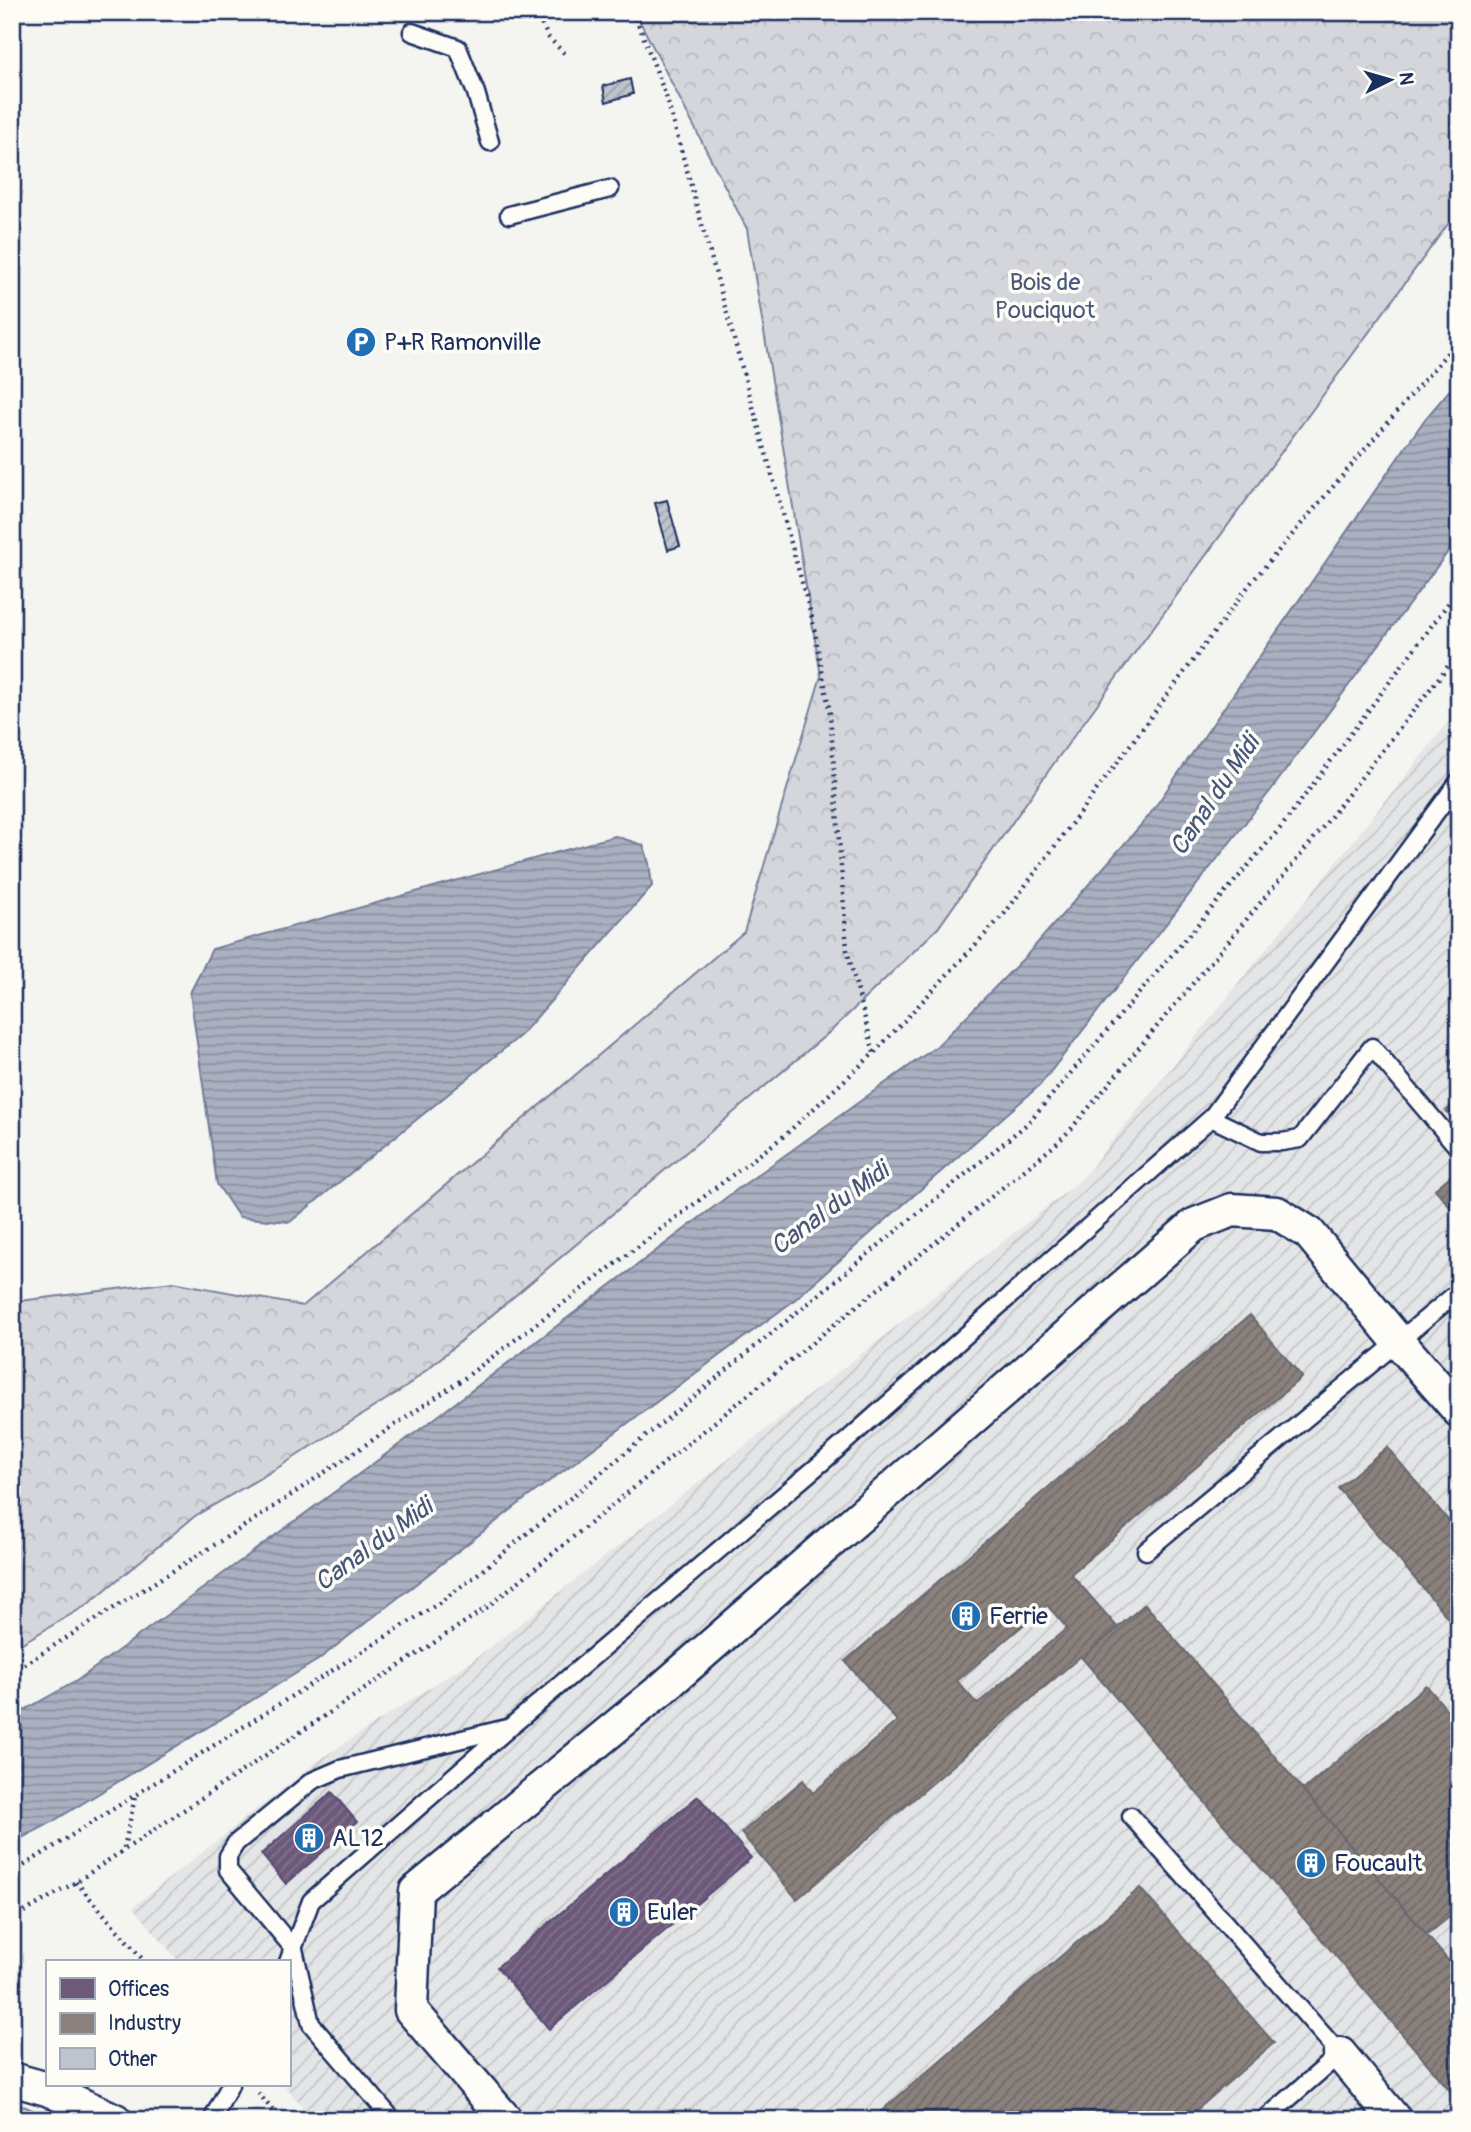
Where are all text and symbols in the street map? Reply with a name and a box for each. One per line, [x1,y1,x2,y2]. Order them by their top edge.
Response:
north arrow [1356,46,1426,116]
text: N [1393,71,1418,86]
park label: Bois de Pouciquot [995,268,1096,325]
parking icon: P+R Ramonville [344,325,378,359]
place label: P+R Ramonville [384,328,541,357]
water label: Canal du Midi [1163,726,1269,862]
water label: Canal du Midi [764,1153,898,1262]
water label: Canal du Midi [308,1489,442,1598]
building icon: Ferrie [949,1599,983,1633]
place label: Ferrie [989,1602,1048,1631]
building icon: AL12 [292,1821,326,1855]
place label: AL12 [332,1824,384,1853]
building icon: Foucault [1294,1846,1328,1880]
place label: Foucault [1334,1849,1423,1878]
building icon: Euler [607,1895,641,1929]
place label: Euler [647,1898,698,1927]
legend [46,1960,290,2086]
text: Offices [108,1976,170,2003]
text: Industry [108,2010,181,2037]
text: Other [108,2046,158,2073]

